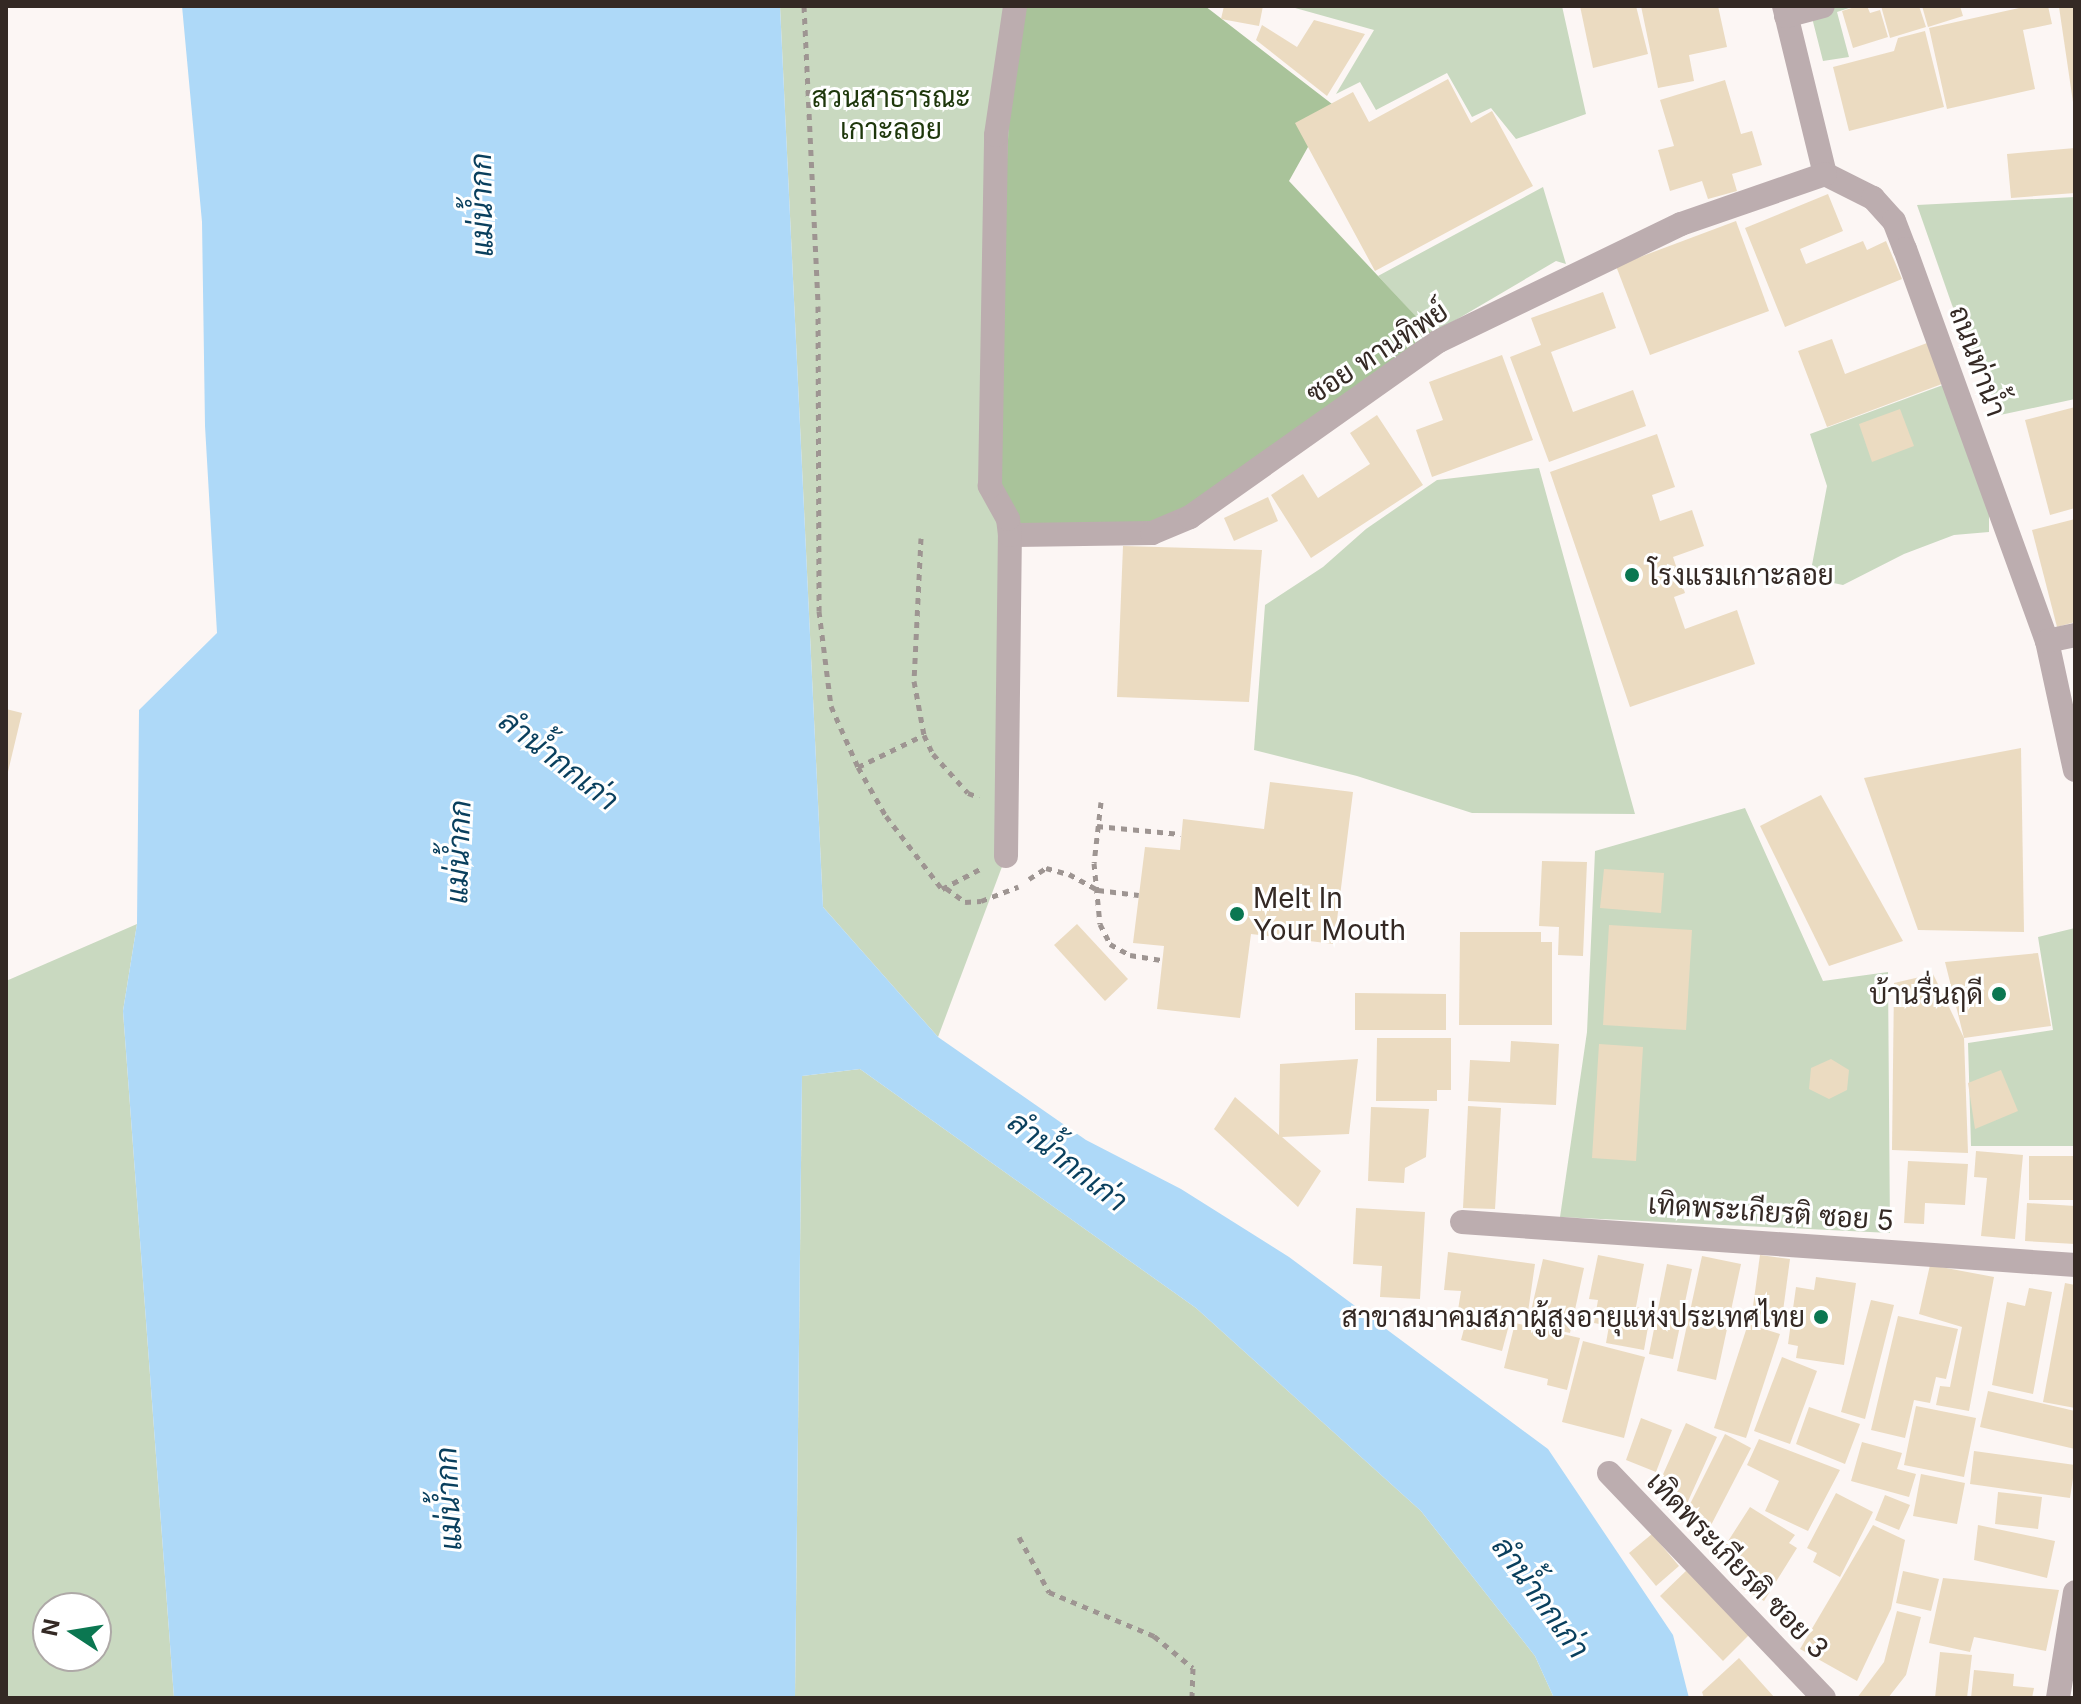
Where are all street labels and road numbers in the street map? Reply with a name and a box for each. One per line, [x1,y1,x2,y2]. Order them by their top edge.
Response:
street label: ซอย ทานทิพย์ [1300,294,1454,410]
street label: ถนนท่าน้ำ [1942,301,2014,421]
street label: เทิดพระเกียรติ ซอย 5 [1647,1187,1895,1237]
street label: เทิดพระเกียรติ ซอย 3 [1640,1465,1836,1665]

